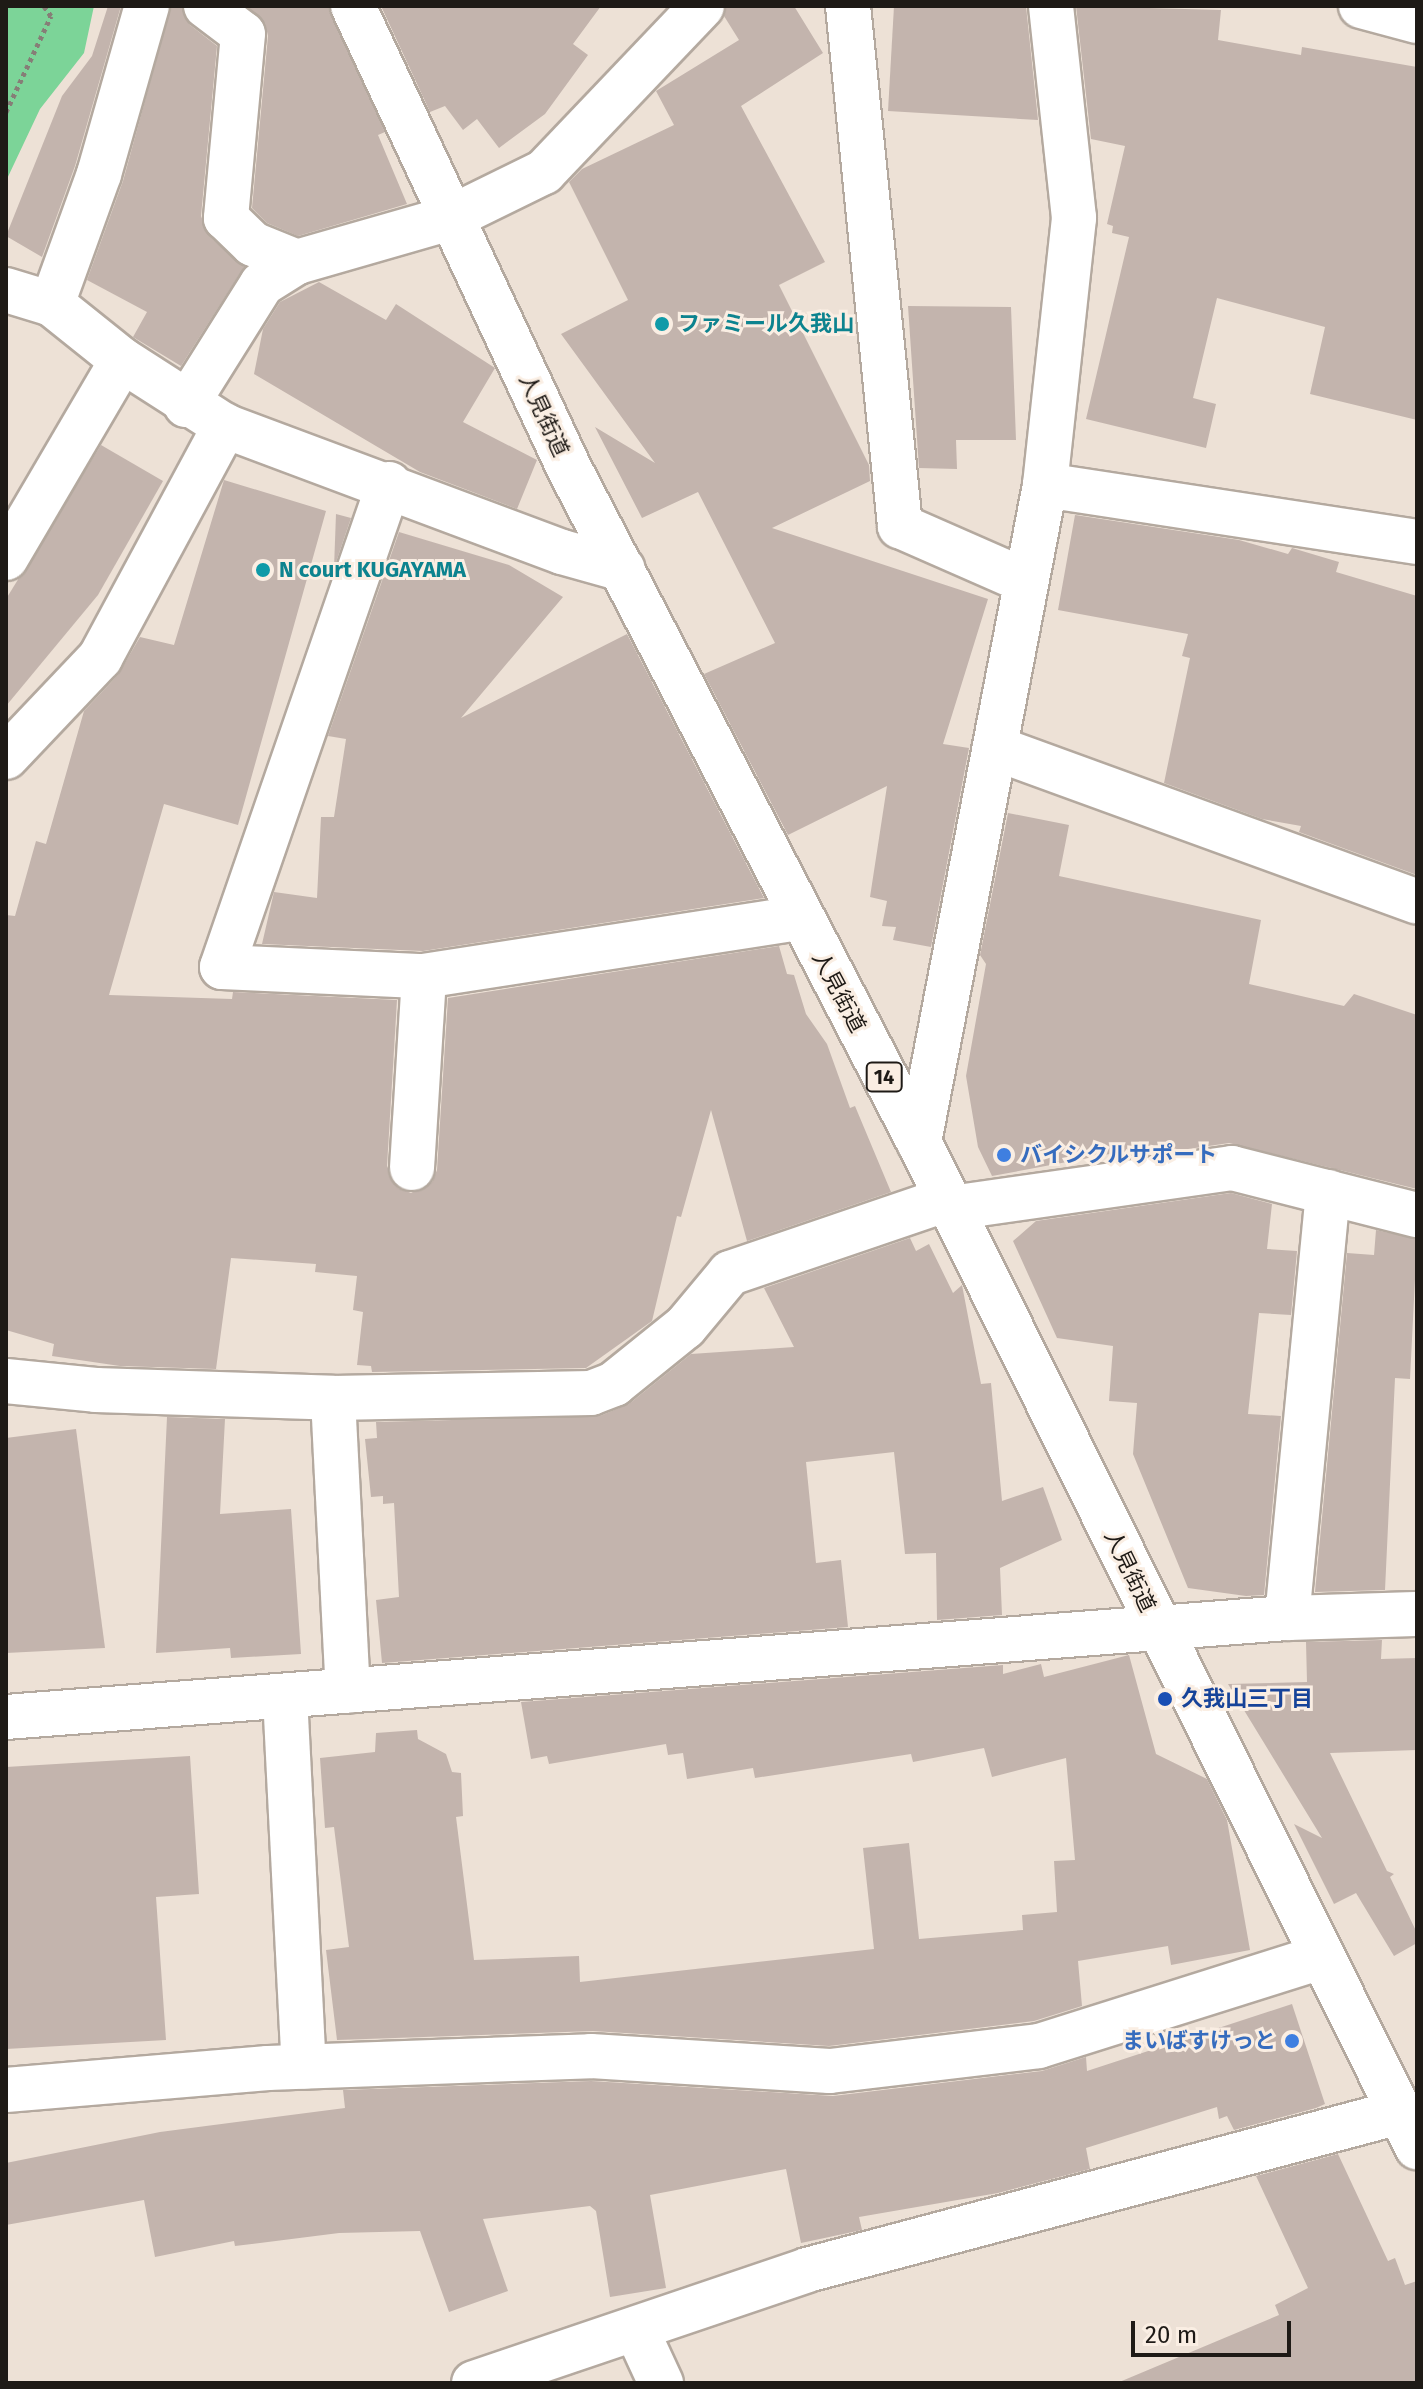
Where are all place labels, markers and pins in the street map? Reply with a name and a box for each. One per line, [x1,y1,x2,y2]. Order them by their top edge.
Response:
place label: ファミール久我山 [678,311,854,337]
marker: ファミール久我山 [653,315,671,333]
place label: N court KUGAYAMA [279,557,466,583]
marker: N court KUGAYAMA [254,561,272,579]
place label: バイシクルサポート [1020,1142,1218,1168]
marker: バイシクルサポート [995,1146,1013,1164]
place label: 久我山三丁目 [1181,1686,1313,1712]
marker: 久我山三丁目 [1156,1690,1174,1708]
place label: まいばすけっと [1122,2028,1276,2054]
marker: まいばすけっと [1283,2032,1301,2050]

